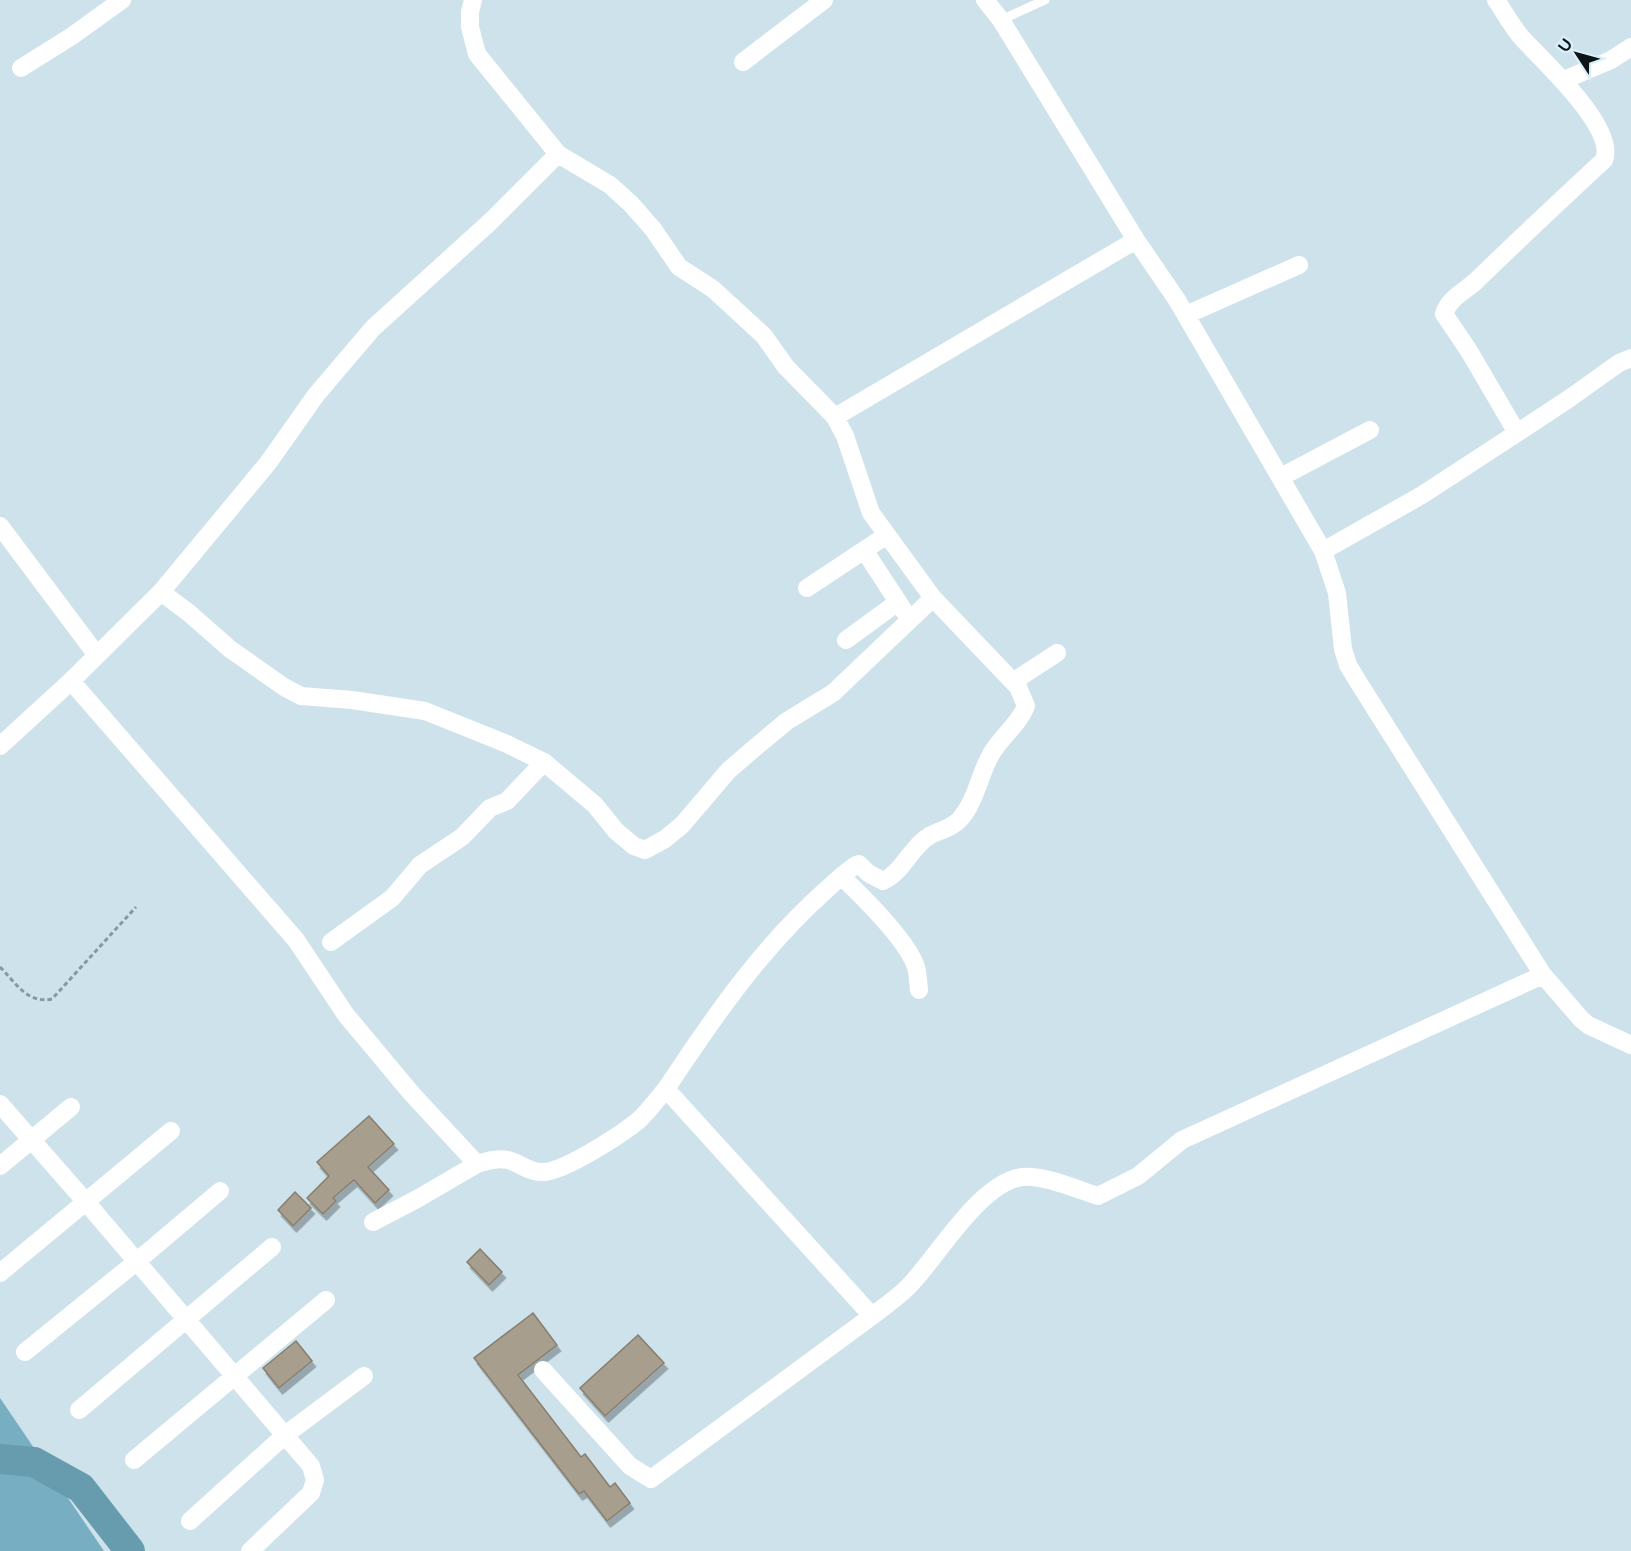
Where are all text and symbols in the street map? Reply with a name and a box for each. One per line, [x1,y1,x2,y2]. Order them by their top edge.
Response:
north arrow [1547,24,1607,84]
text: U [1554,35,1576,56]

